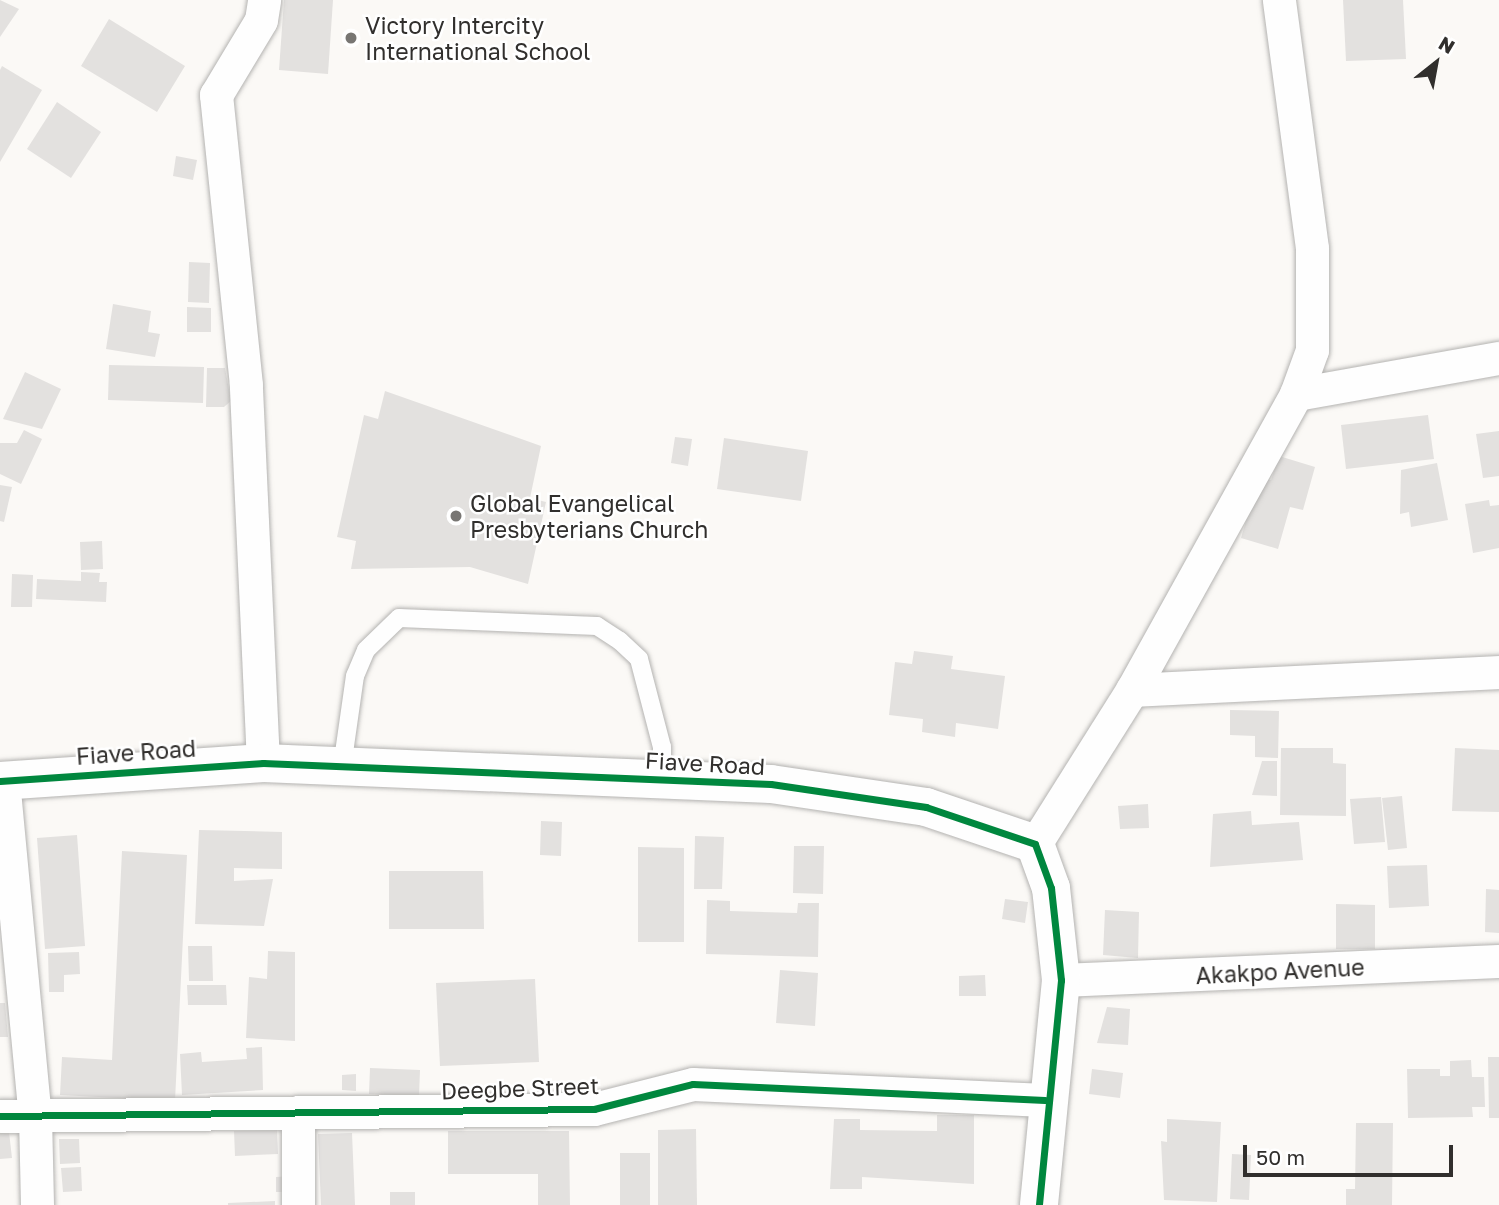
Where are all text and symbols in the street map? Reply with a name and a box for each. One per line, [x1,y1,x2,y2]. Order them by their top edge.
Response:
place label: Victory Intercity International School [365,11,590,65]
north arrow [1401,28,1471,98]
marker: Victory Intercity International School [343,30,359,46]
text: N [1435,31,1459,58]
place label: Global Evangelical Presbyterians Church [470,489,708,543]
marker: Global Evangelical Presbyterians Church [448,508,464,524]
street label: Fiave Road [75,734,197,770]
street label: Fiave Road [644,746,766,780]
street label: Akakpo Avenue [1195,953,1365,989]
street label: Deegbe Street [440,1071,600,1105]
scale bar [1247,1132,1457,1176]
text: 50 m [1256,1144,1305,1170]

